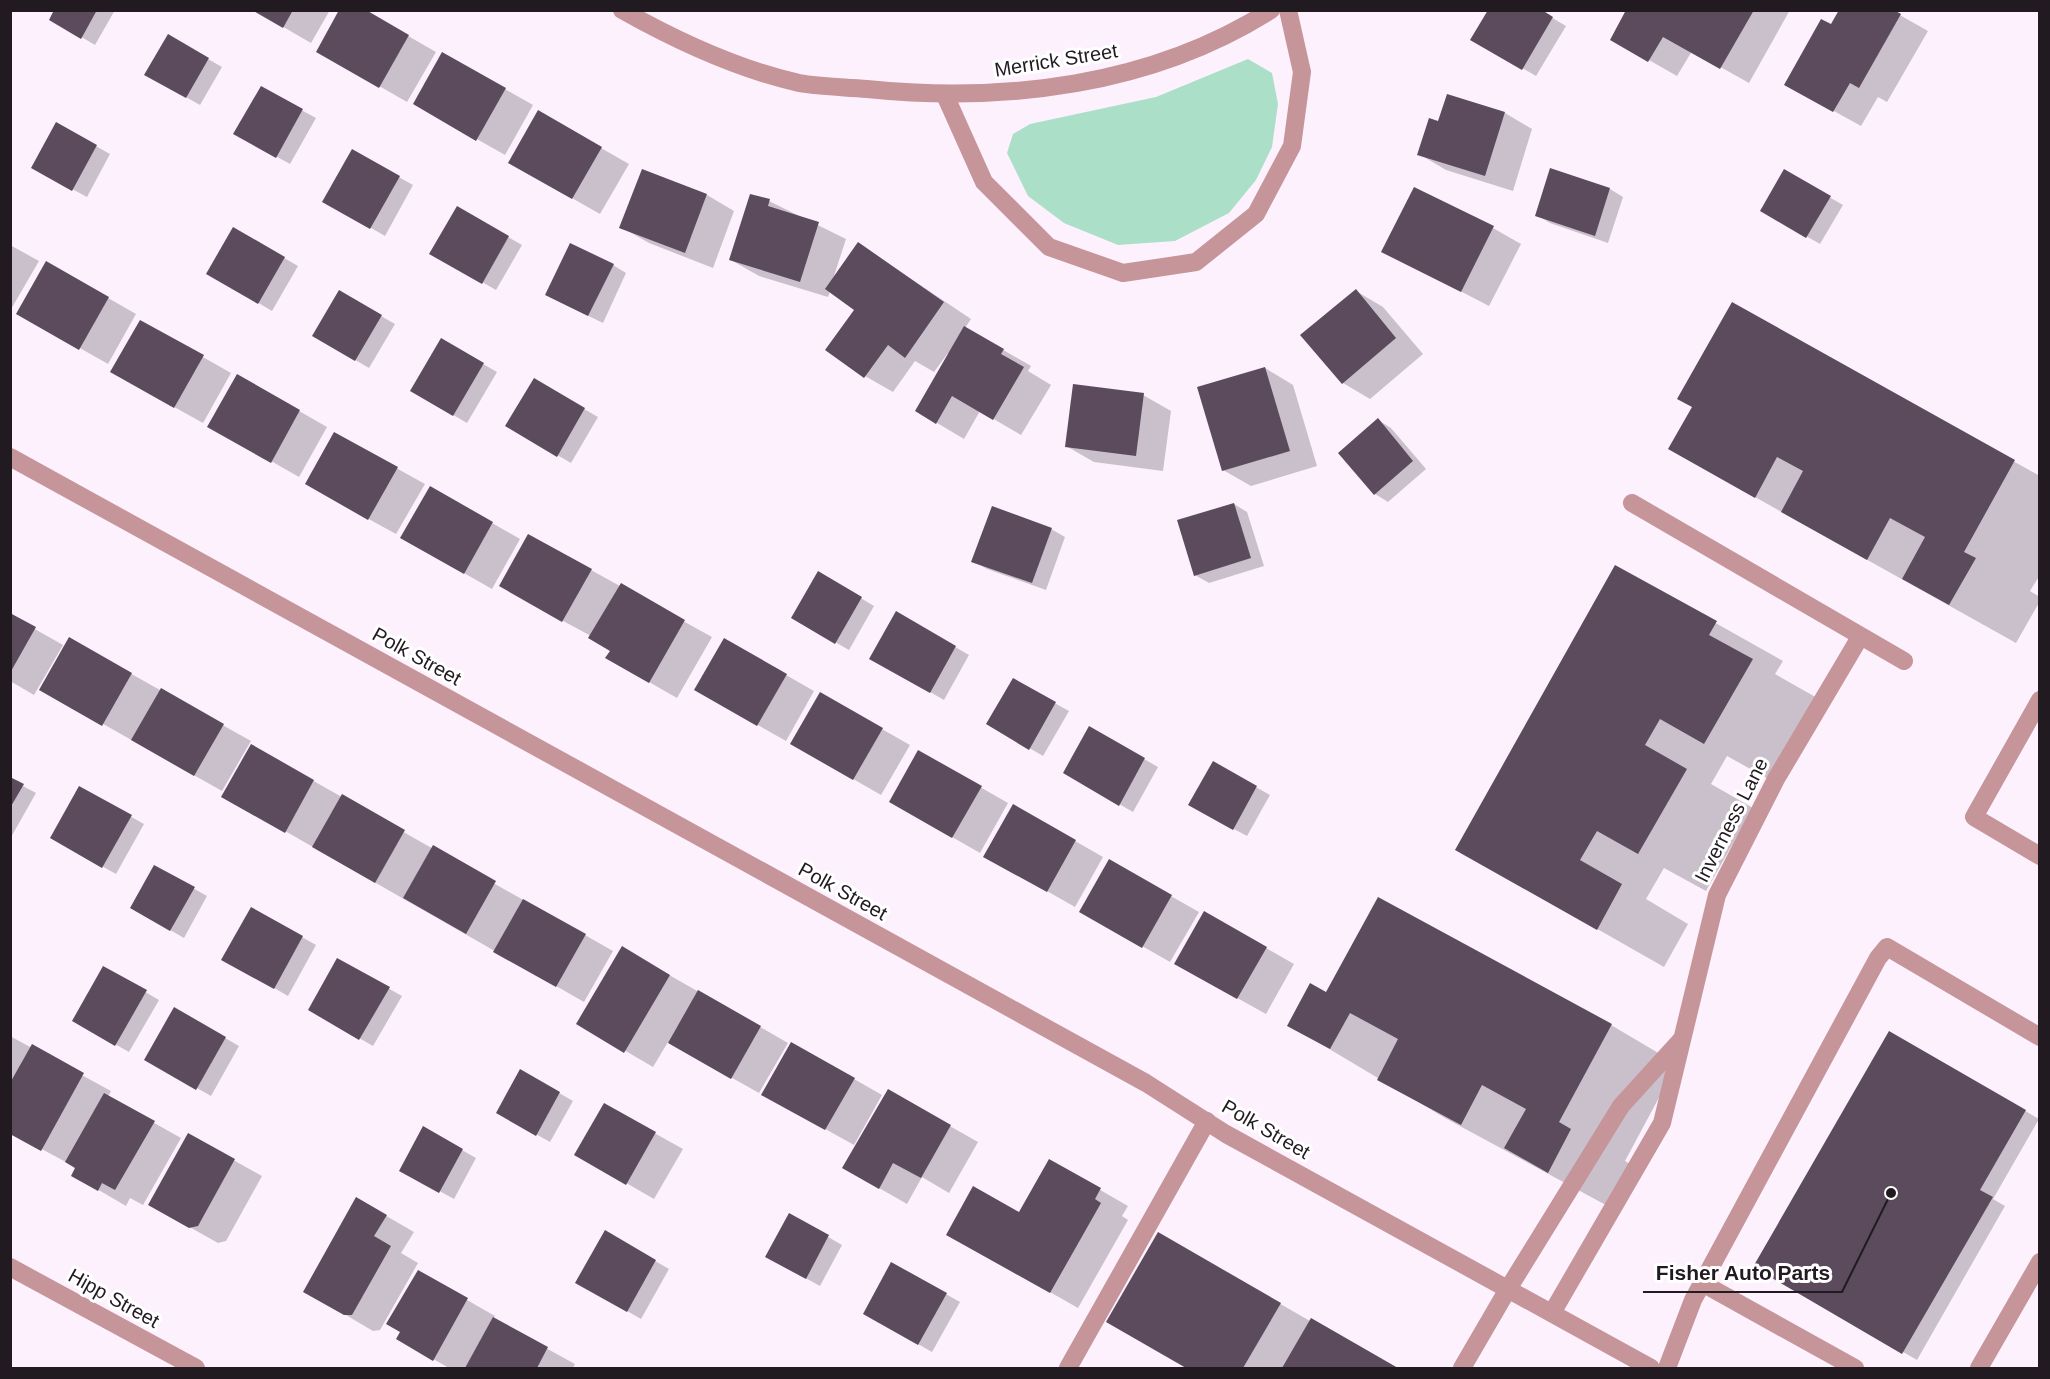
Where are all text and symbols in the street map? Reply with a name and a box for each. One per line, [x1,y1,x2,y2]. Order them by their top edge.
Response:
street label: Merrick Street [993,39,1120,81]
street label: Polk Street [369,623,465,690]
street label: Inverness Lane [1690,754,1772,886]
street label: Polk Street [795,858,891,925]
street label: Polk Street [1218,1095,1314,1163]
callout: Fisher Auto Parts [1643,1253,1842,1292]
text: Fisher Auto Parts [1656,1261,1830,1284]
street label: Hipp Street [65,1264,163,1332]

